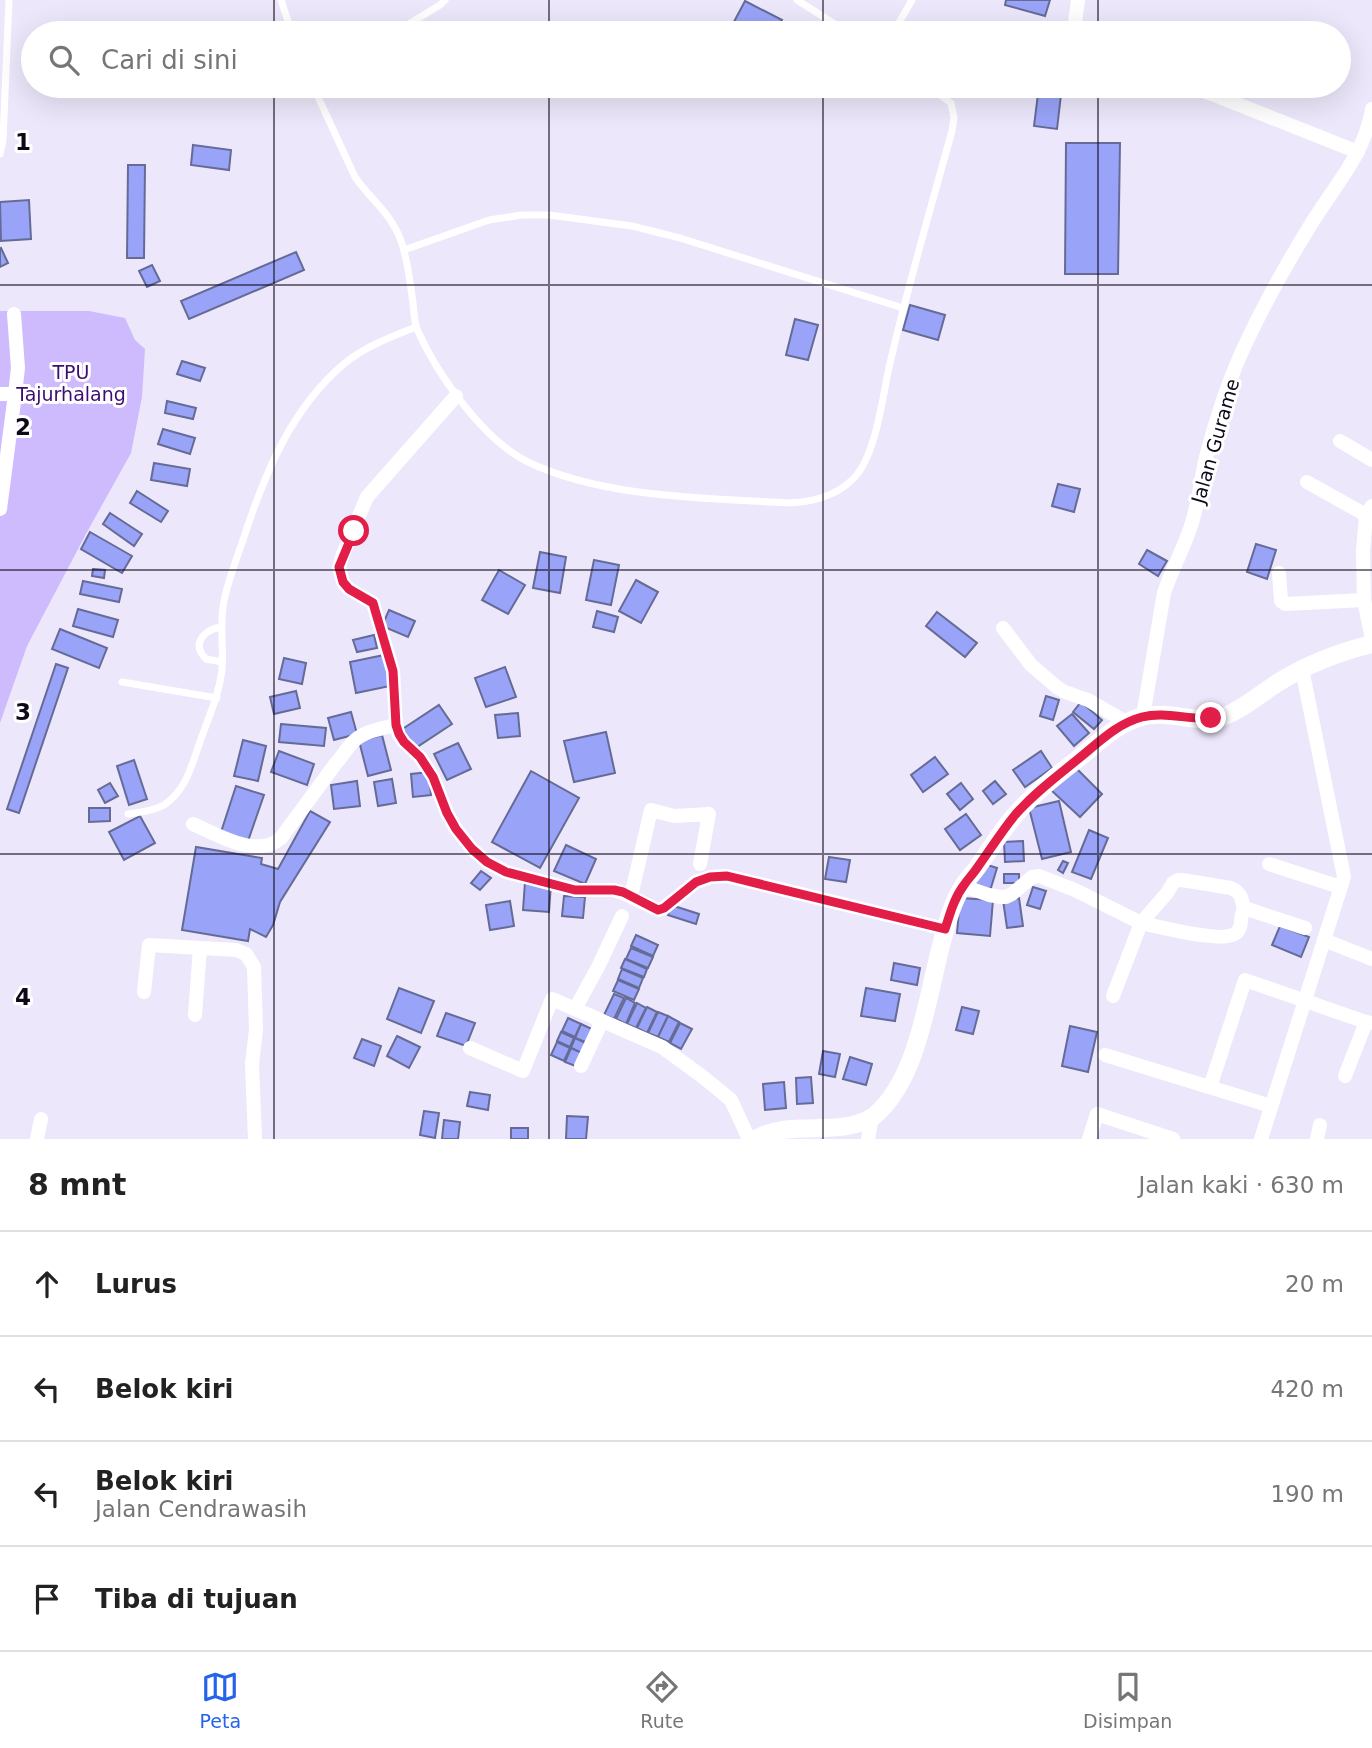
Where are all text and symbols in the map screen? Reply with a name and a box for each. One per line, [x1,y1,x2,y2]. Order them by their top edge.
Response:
search box [21,21,1351,98]
icon: search [45,41,83,79]
text: Cari di sini [101,45,238,75]
text: 1 [15,129,31,155]
park label: TPU Tajurhalang [15,361,126,405]
street label: Jalan Gurame [1186,376,1243,507]
text: 2 [15,414,31,440]
route start [338,515,369,546]
text: 3 [15,699,31,725]
route end [1195,702,1226,733]
text: 4 [15,984,31,1010]
text: 8 mnt [28,1167,126,1202]
text: Jalan kaki · 630 m [1138,1172,1344,1198]
icon: ahead [28,1265,66,1303]
text: Lurus [95,1269,177,1299]
text: 20 m [1285,1271,1344,1297]
icon: left [28,1370,66,1408]
text: Belok kiri [95,1374,234,1404]
text: 420 m [1270,1376,1344,1402]
text: Belok kiri [95,1466,234,1496]
icon: left [28,1475,66,1513]
text: 190 m [1270,1481,1344,1507]
text: Jalan Cendrawasih [95,1496,307,1522]
icon: arrive [28,1580,66,1618]
text: Tiba di tujuan [95,1584,298,1614]
tab: Peta [200,1668,241,1732]
tab: Rute [640,1668,684,1732]
tab: Disimpan [1083,1668,1172,1732]

